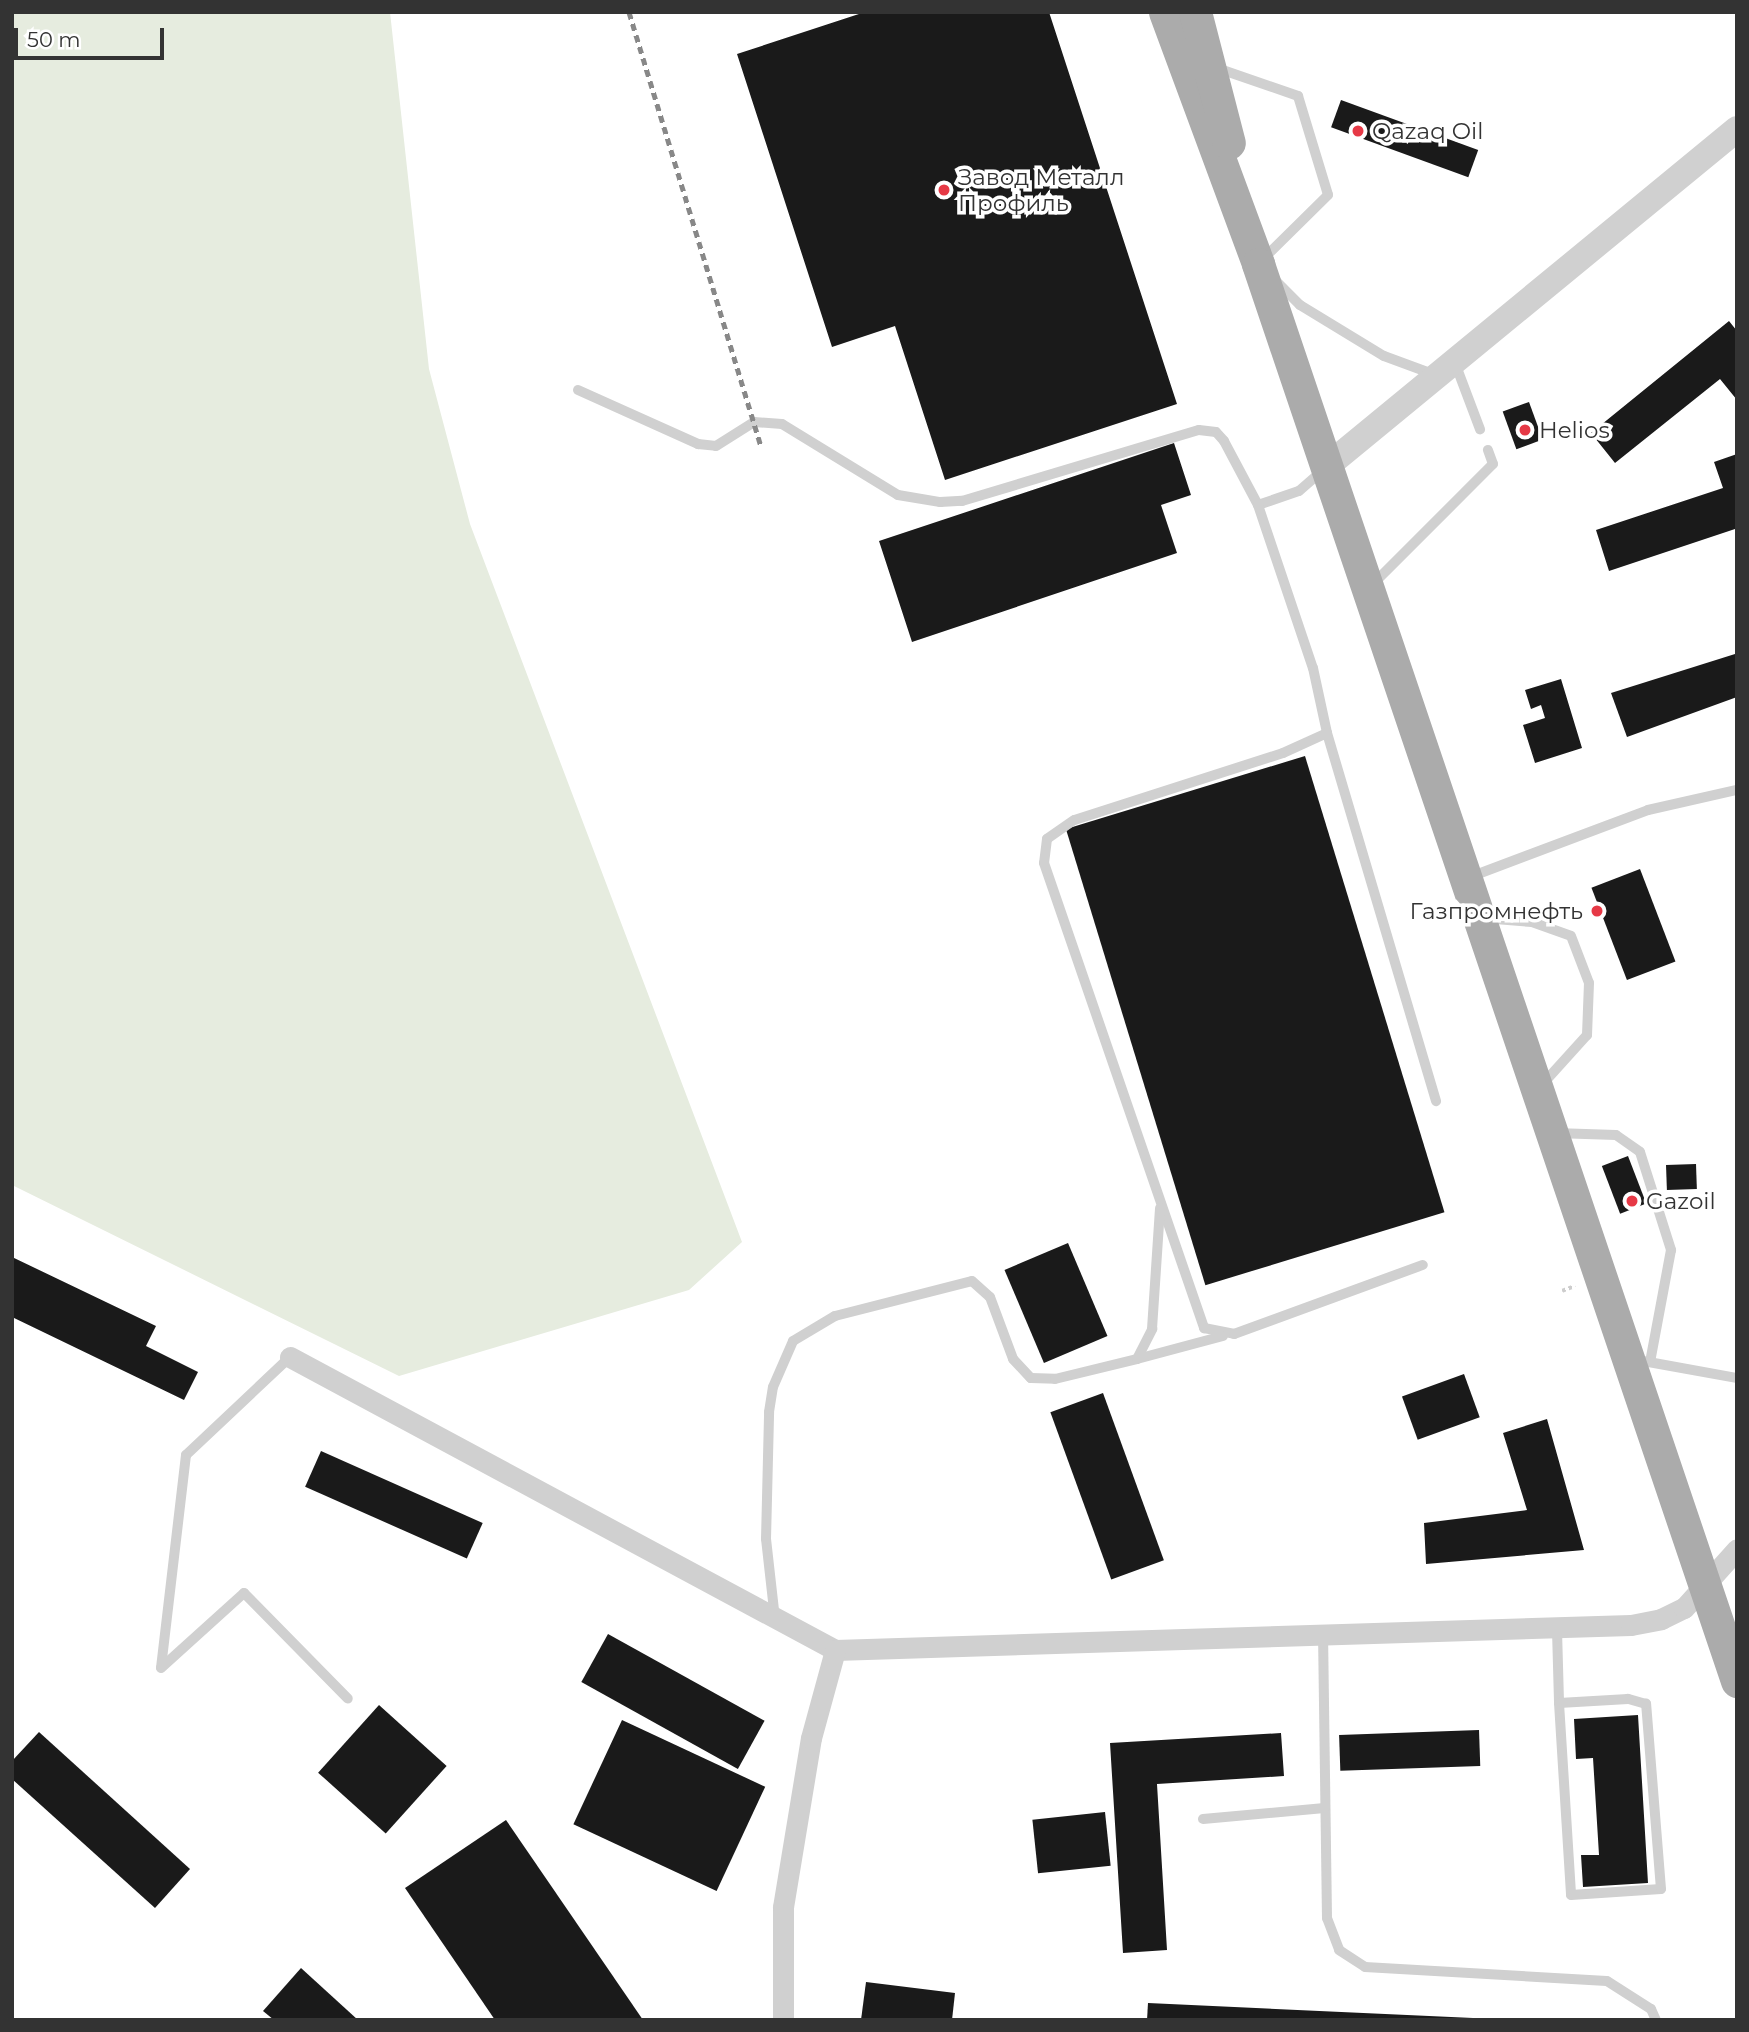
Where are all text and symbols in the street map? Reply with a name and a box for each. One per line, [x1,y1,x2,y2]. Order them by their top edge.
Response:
scale bar [18,14,168,58]
text: 50 m [27,27,81,52]
place label: Qazaq Oil [1372,117,1483,145]
marker: Qazaq Oil [1350,123,1366,139]
place label: Завод Металл Профиль [958,163,1124,217]
marker: Завод Металл Профиль [936,182,952,198]
place label: Helios [1539,416,1610,444]
marker: Helios [1517,422,1533,438]
place label: Газпромнефть [1410,897,1583,925]
marker: Газпромнефть [1589,903,1605,919]
place label: Gazoil [1646,1187,1716,1215]
marker: Gazoil [1624,1193,1640,1209]

